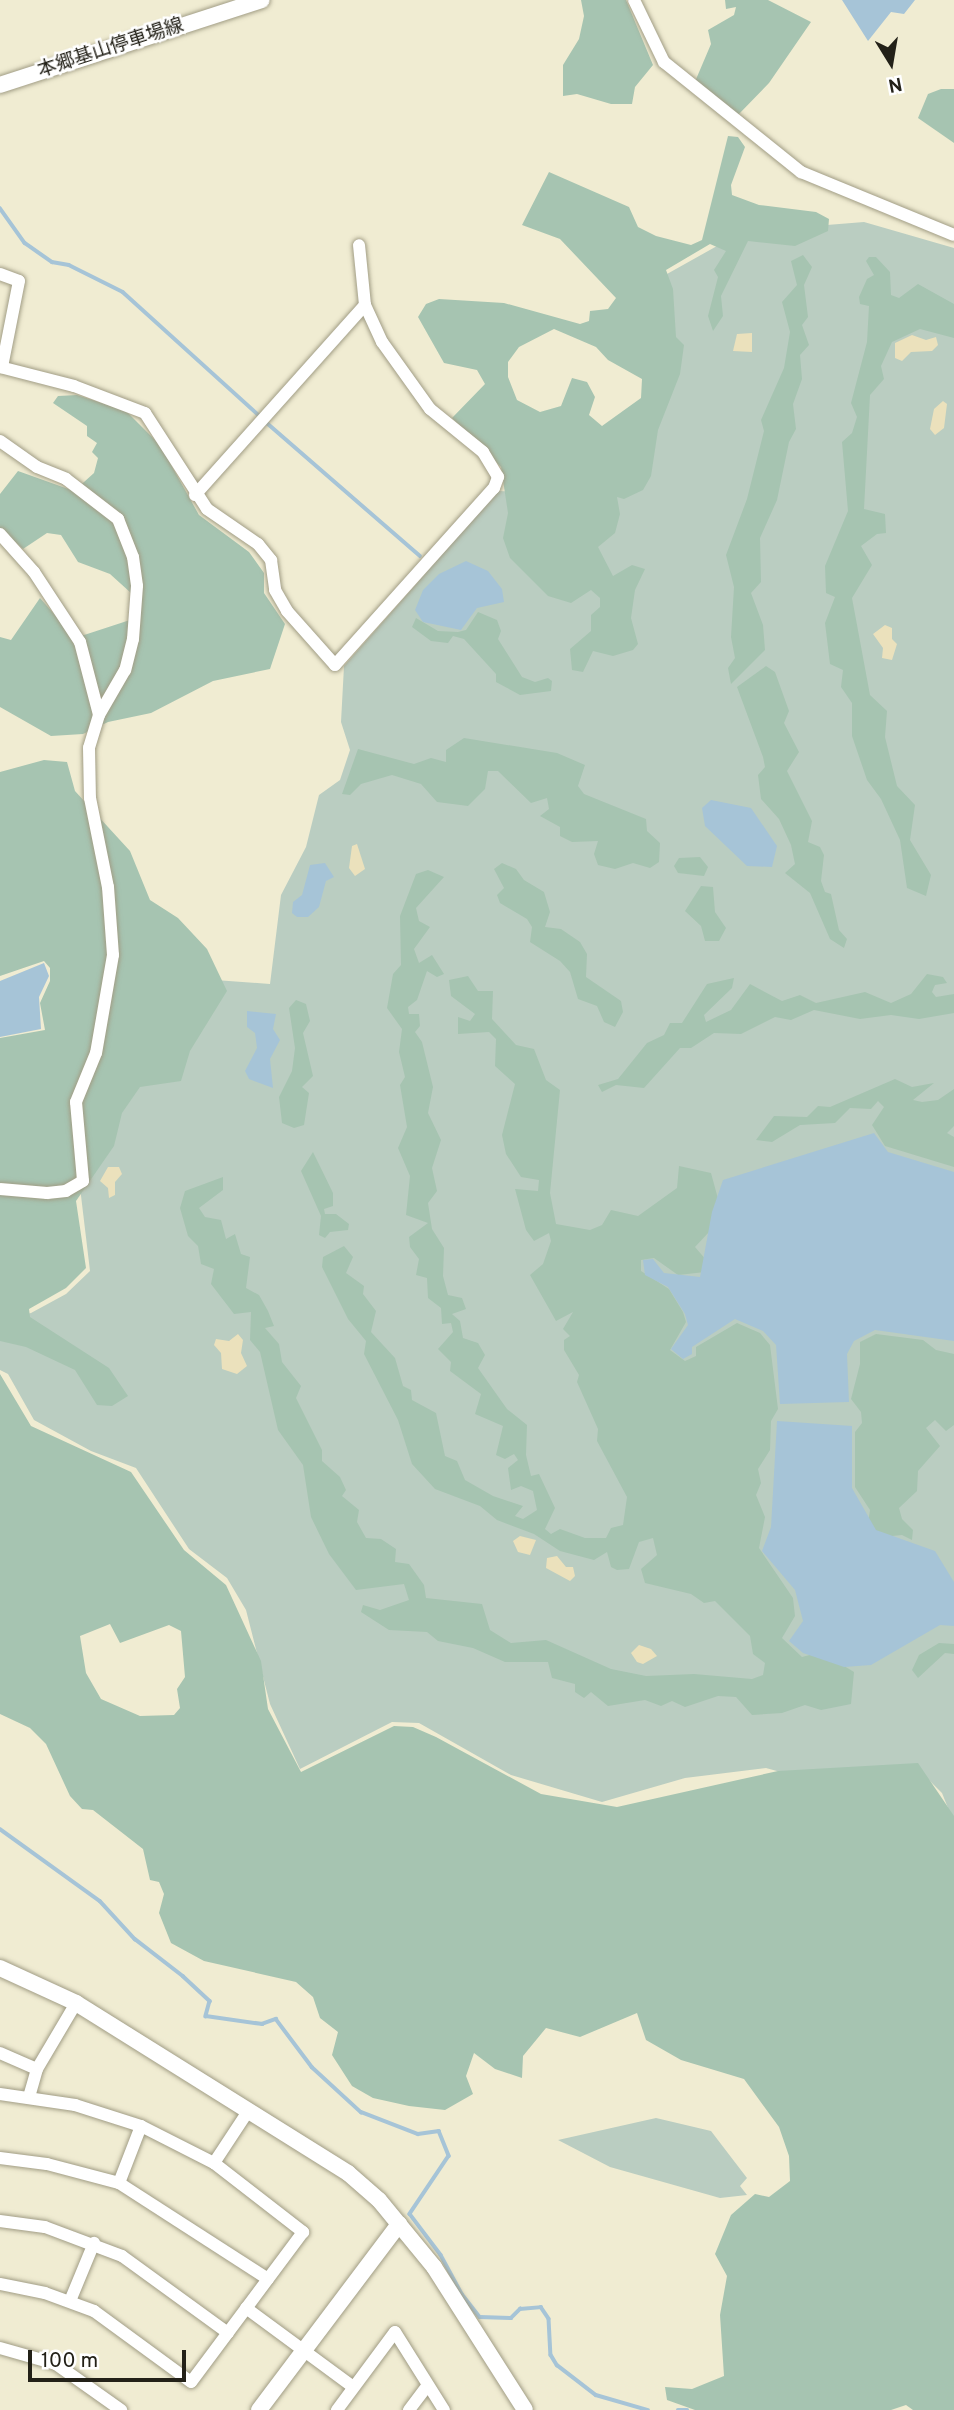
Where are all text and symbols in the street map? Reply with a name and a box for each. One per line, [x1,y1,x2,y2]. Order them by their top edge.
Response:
street label: 本郷基山停車場線 [35,15,187,83]
north arrow [856,28,926,98]
text: N [886,71,904,97]
scale bar [32,2336,189,2380]
text: 100 m [41,2348,98,2375]

